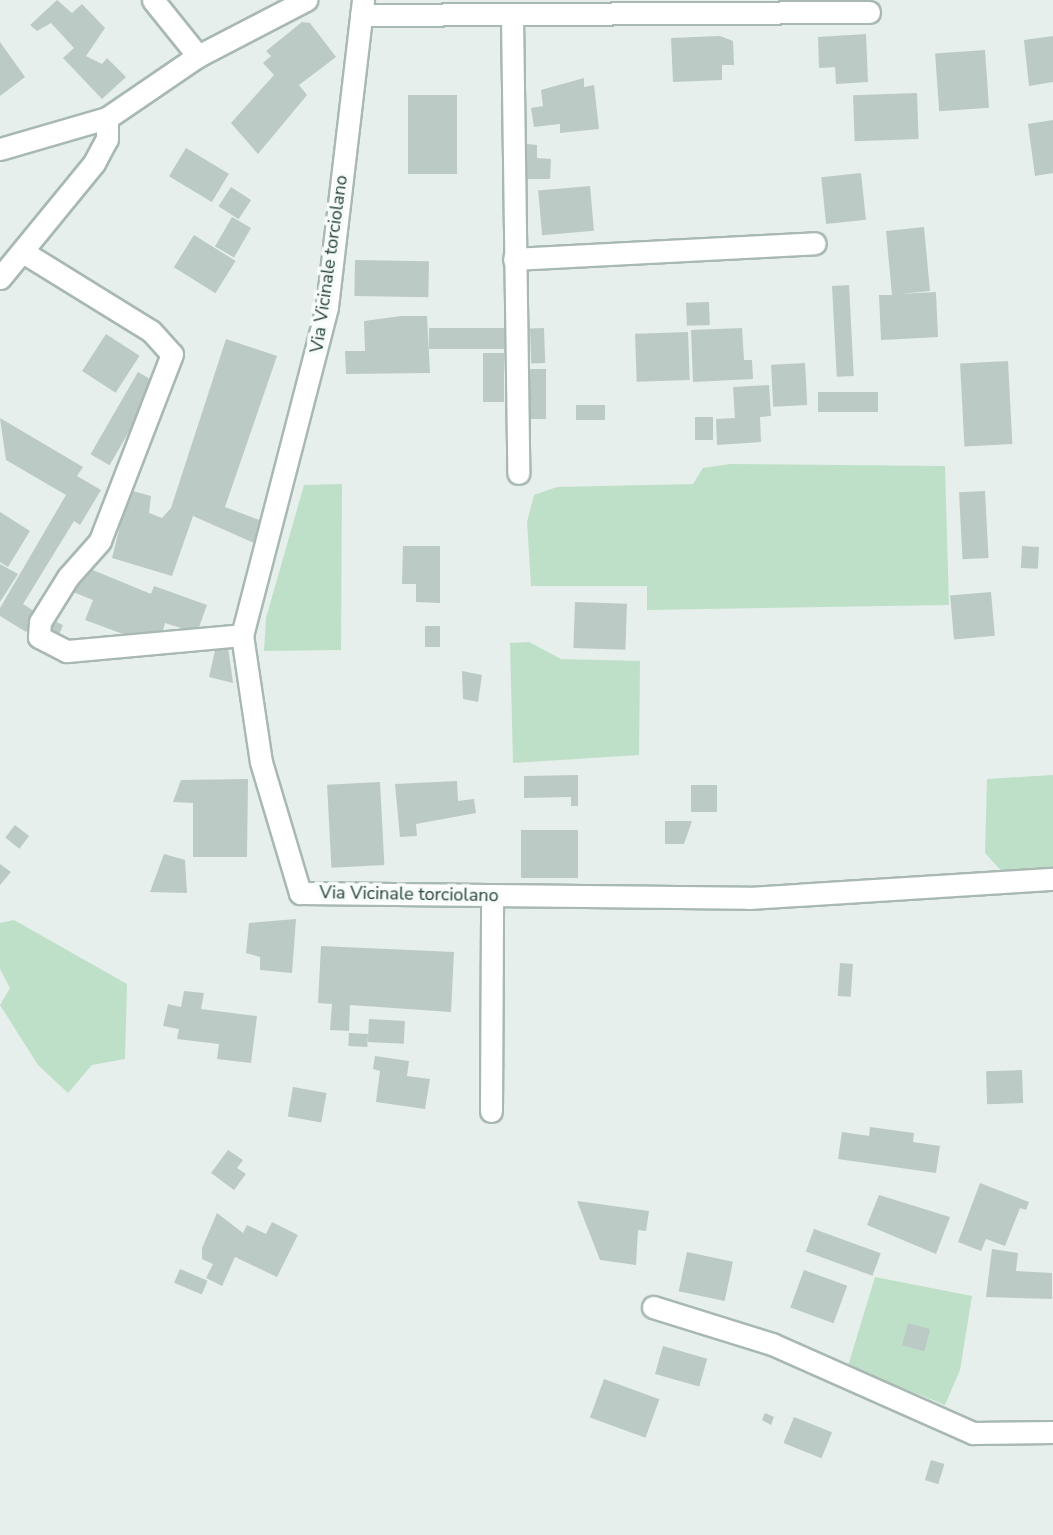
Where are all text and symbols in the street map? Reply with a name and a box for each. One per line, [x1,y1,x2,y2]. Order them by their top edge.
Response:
street label: Via Vicinale torciolano [306,174,352,354]
street label: Via Vicinale torciolano [319,882,499,906]

